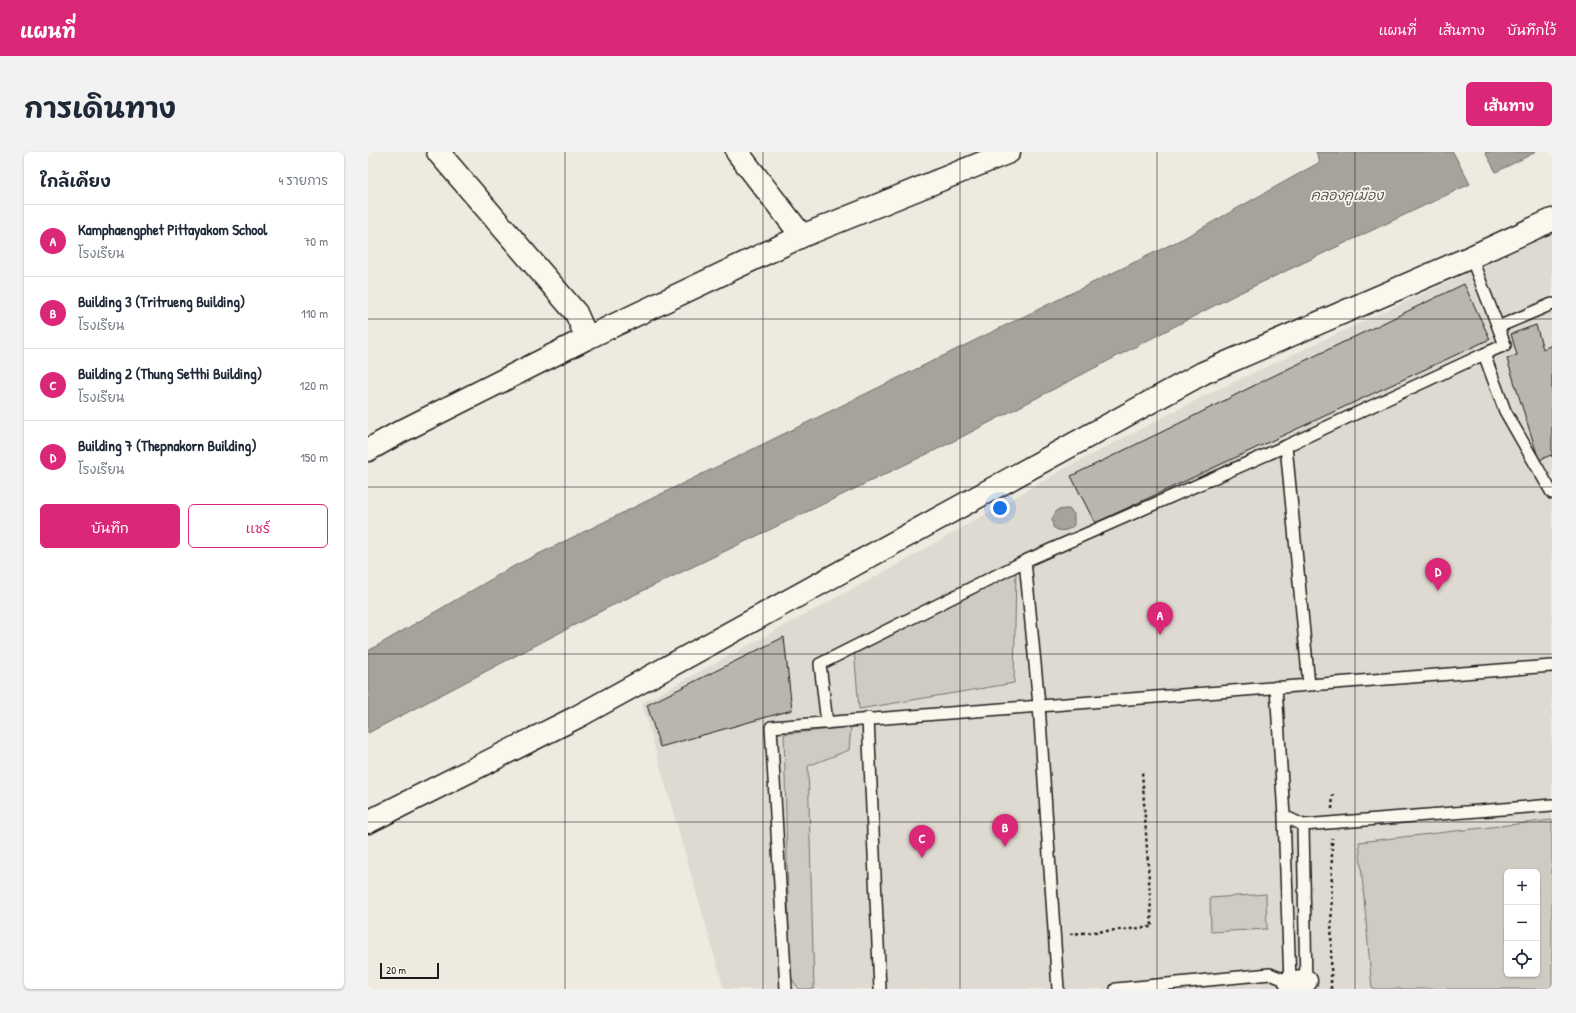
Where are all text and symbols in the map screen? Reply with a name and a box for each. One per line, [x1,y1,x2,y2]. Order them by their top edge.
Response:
text: แผนที่ [20,18,76,44]
text: แผนที่ [1379,20,1416,39]
text: เส้นทาง [1438,20,1485,39]
text: บันทึกไว้ [1507,20,1556,39]
button: เส้นทาง [1466,82,1552,126]
text: การเดินทาง [24,89,176,127]
text: ใกล้เคียง [40,169,111,192]
text: 4 รายการ [278,171,328,189]
water label: คลองคูเมือง [1311,185,1385,206]
text: Kamphaengphet Pittayakom School [78,219,267,240]
text: A [50,232,56,250]
text: 70 m [304,232,328,250]
text: โรงเรียน [78,244,124,262]
text: Building 3 (Tritrueng Building) [78,291,245,312]
text: B [50,304,56,322]
text: 110 m [301,304,328,322]
text: โรงเรียน [78,316,124,334]
text: Building 2 (Thung Setthi Building) [78,363,262,384]
text: C [49,376,57,394]
text: 120 m [300,376,328,394]
text: โรงเรียน [78,388,124,406]
text: Building 7 (Thepnakorn Building) [78,435,257,456]
text: D [50,448,56,466]
text: 150 m [300,448,328,466]
text: โรงเรียน [78,460,124,478]
your location [990,498,1010,518]
button: บันทึก [40,504,180,548]
button: แชร์ [188,504,328,548]
pin: D [1425,558,1451,591]
pin: A [1147,602,1173,635]
pin: B [992,814,1018,847]
pin: C [909,825,935,858]
map controls [1504,869,1540,977]
button: + [1504,869,1540,905]
button: − [1504,905,1540,941]
button: locate [1504,941,1540,977]
scale bar [380,961,439,980]
text: 20 m [386,963,406,977]

